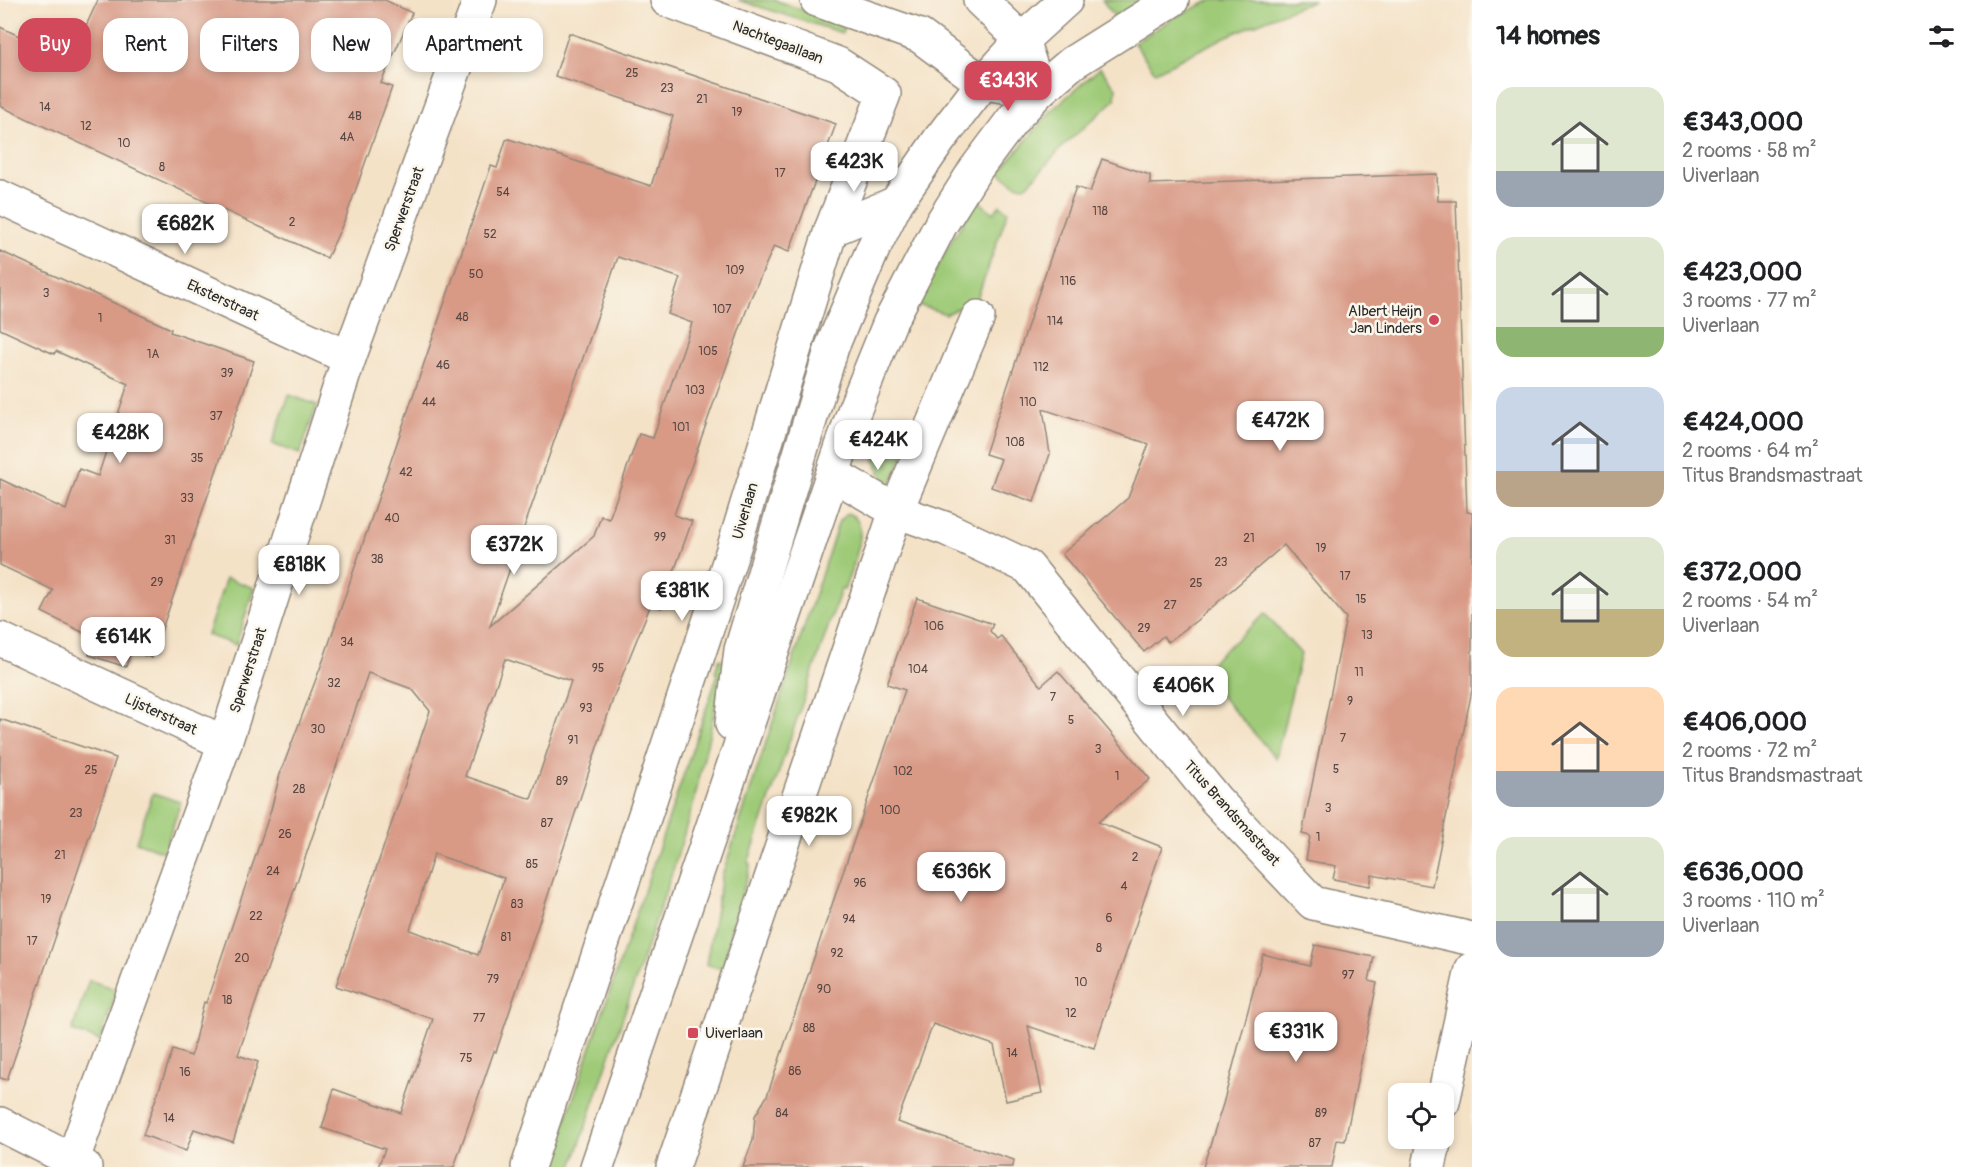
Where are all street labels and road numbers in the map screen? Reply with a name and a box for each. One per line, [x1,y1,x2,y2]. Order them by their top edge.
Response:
street label: Nachtegaallaan [730,16,826,69]
street label: Sperwerstraat [380,163,429,254]
street label: Eksterstraat [184,276,263,326]
street label: Uiverlaan [728,481,763,542]
street label: Sperwerstraat [226,624,272,715]
street label: Lijsterstraat [121,689,201,740]
street label: Titus Brandsmastraat [1179,757,1285,871]

